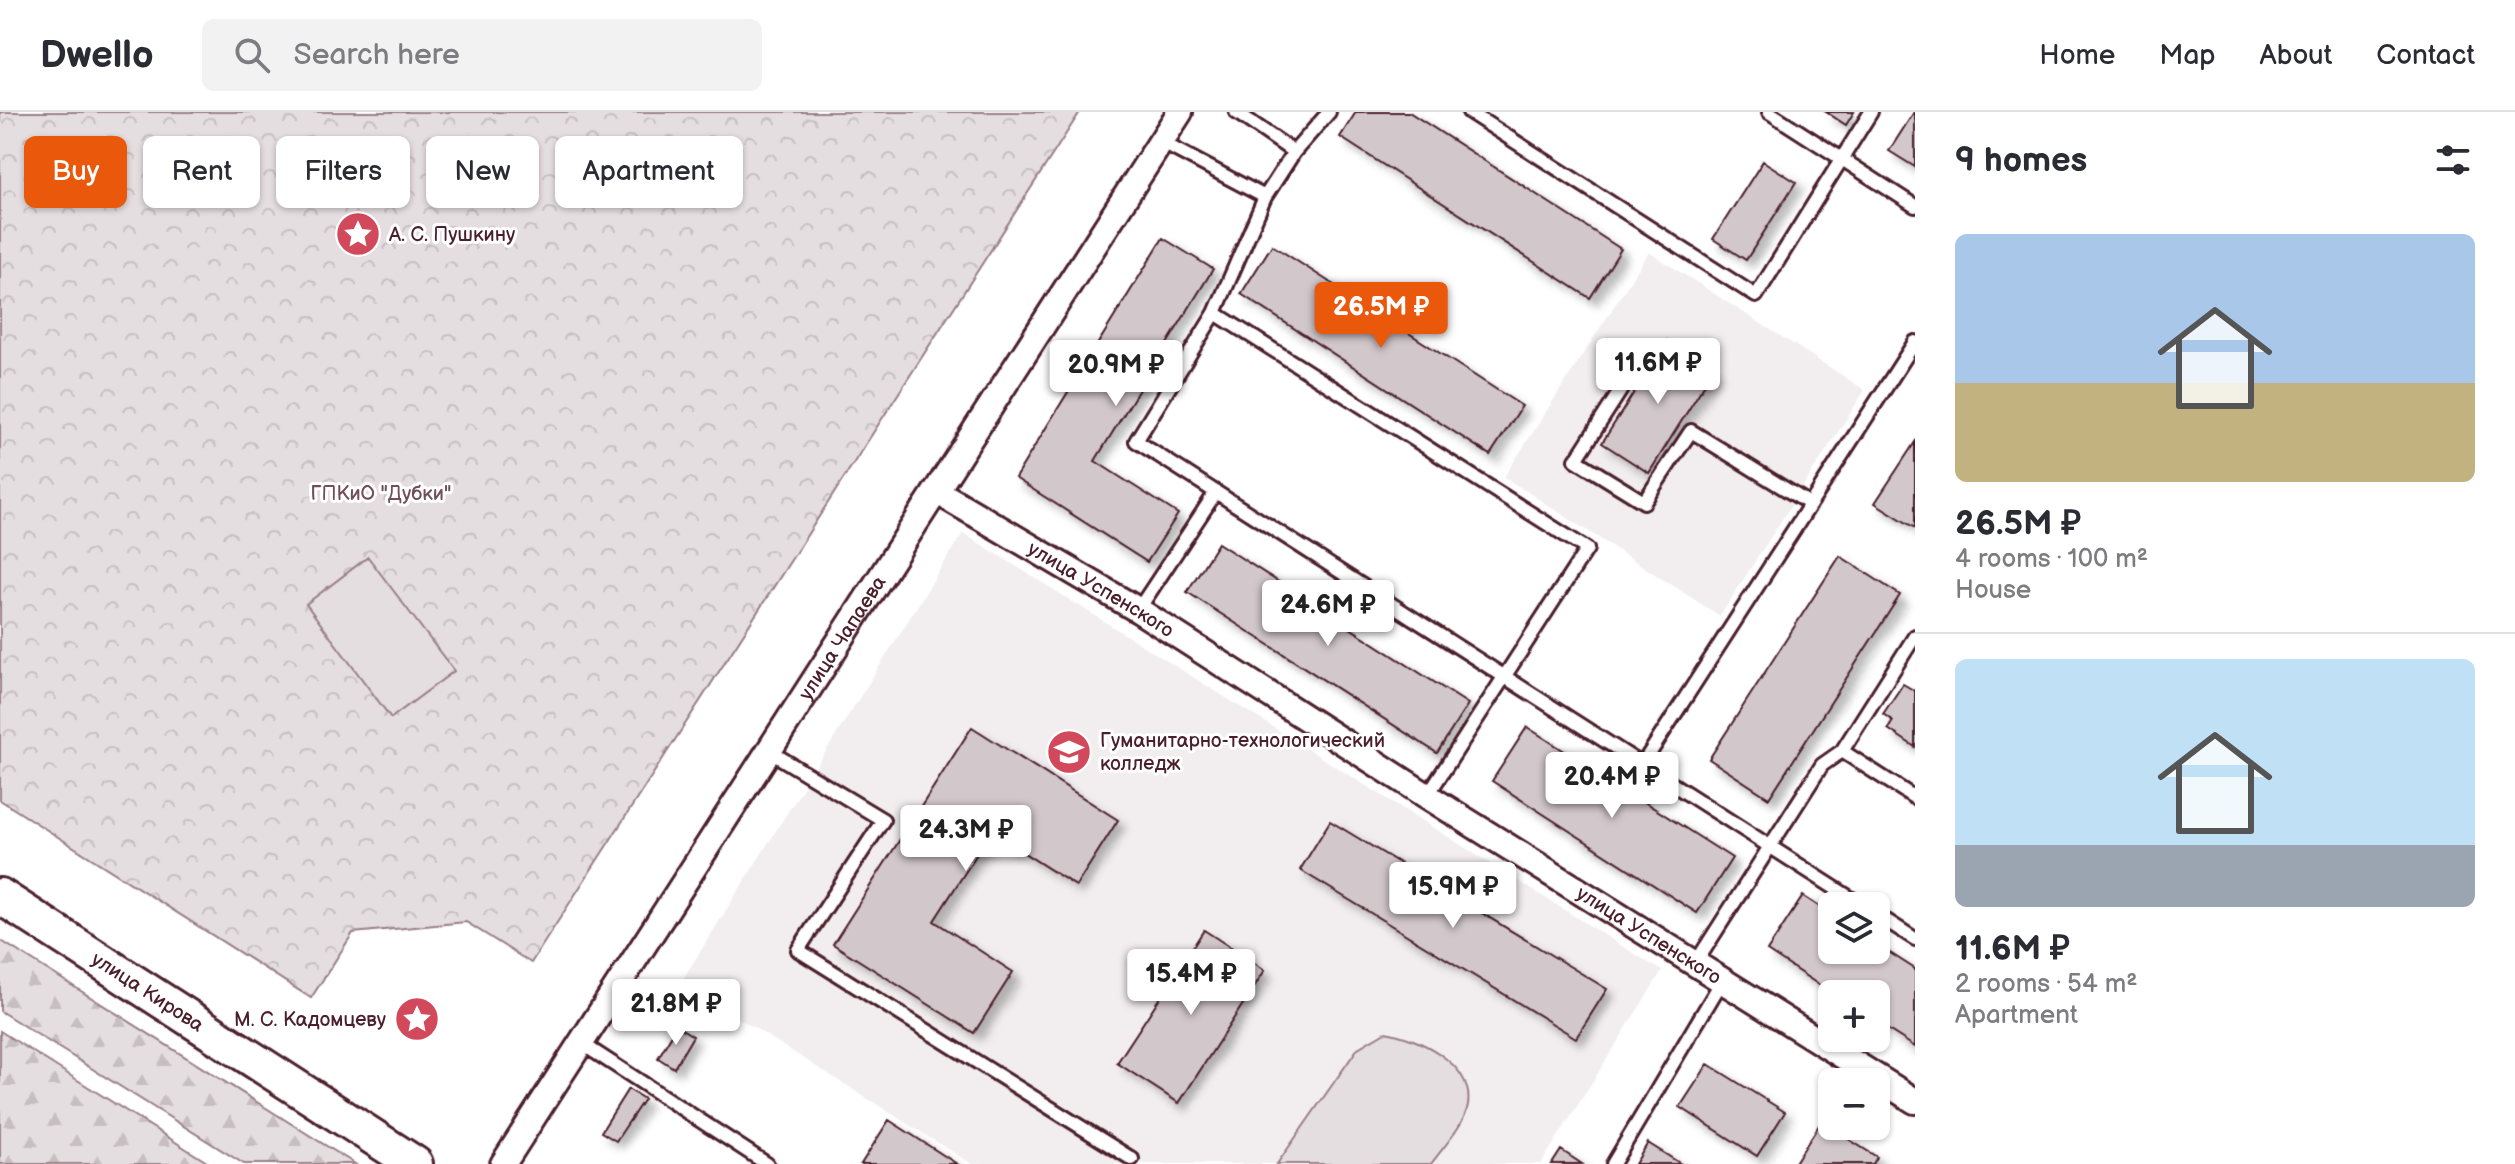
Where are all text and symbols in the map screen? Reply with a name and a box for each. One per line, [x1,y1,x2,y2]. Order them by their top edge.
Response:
search box [202,19,762,91]
text: Dwello [40,33,154,78]
icon: search [230,33,274,77]
text: Search here [294,37,460,73]
text: Home [2039,39,2115,72]
text: Map [2159,39,2216,72]
text: About [2260,39,2332,72]
text: Contact [2376,39,2475,72]
chip: Buy [24,136,127,208]
chip: Rent [143,136,260,208]
chip: Filters [276,136,410,208]
chip: New [426,136,539,208]
chip: Apartment [555,136,743,208]
icon: filters [2431,138,2475,182]
text: 9 homes [1955,140,2087,181]
place icon: А. С. Пушкину [334,210,382,258]
place label: А. С. Пушкину [388,223,515,247]
pin: 26.5M ₽ [1307,282,1455,350]
icon: home [2143,286,2287,430]
text: 26.5M ₽ [1333,292,1429,323]
pin: 11.6M ₽ [1584,338,1732,406]
pin: 20.9M ₽ [1042,340,1190,408]
text: 11.6M ₽ [1614,348,1702,379]
text: 20.9M ₽ [1068,350,1164,381]
park label: ГПКиО "Дубки" [311,482,451,506]
text: 26.5M ₽ [1955,503,2081,544]
street label: улица Успенского [1023,537,1178,643]
text: 4 rooms · 100 m² [1955,544,2148,575]
street label: улица Чапаева [794,571,891,705]
text: House [1955,575,2031,606]
pin: 24.6M ₽ [1254,580,1402,648]
text: 24.6M ₽ [1280,590,1376,621]
icon: home [2143,711,2287,855]
school or university icon: Гуманитарно-технологический колледж [1045,728,1093,776]
place label: Гуманитарно-технологический колледж [1100,729,1385,776]
pin: 20.4M ₽ [1538,752,1686,820]
text: 20.4M ₽ [1564,762,1660,793]
pin: 24.3M ₽ [892,805,1040,873]
text: 24.3M ₽ [918,815,1014,846]
pin: 15.9M ₽ [1379,862,1527,930]
text: 15.9M ₽ [1407,872,1499,903]
street label: улица Успенского [1572,881,1725,990]
map controls [1818,892,1890,1140]
button: layers [1818,892,1890,964]
text: 11.6M ₽ [1955,928,2070,969]
street label: улица Кирова [87,947,208,1037]
pin: 15.4M ₽ [1117,949,1265,1017]
text: 15.4M ₽ [1145,959,1237,990]
text: 2 rooms · 54 m² [1955,969,2138,1000]
pin: 21.8M ₽ [602,979,750,1047]
button: + [1818,980,1890,1052]
text: 21.8M ₽ [630,989,722,1020]
place icon: М. С. Кадомцеву [393,995,441,1043]
text: Apartment [1955,1000,2078,1031]
place label: М. С. Кадомцеву [234,1008,386,1032]
button: − [1818,1068,1890,1140]

